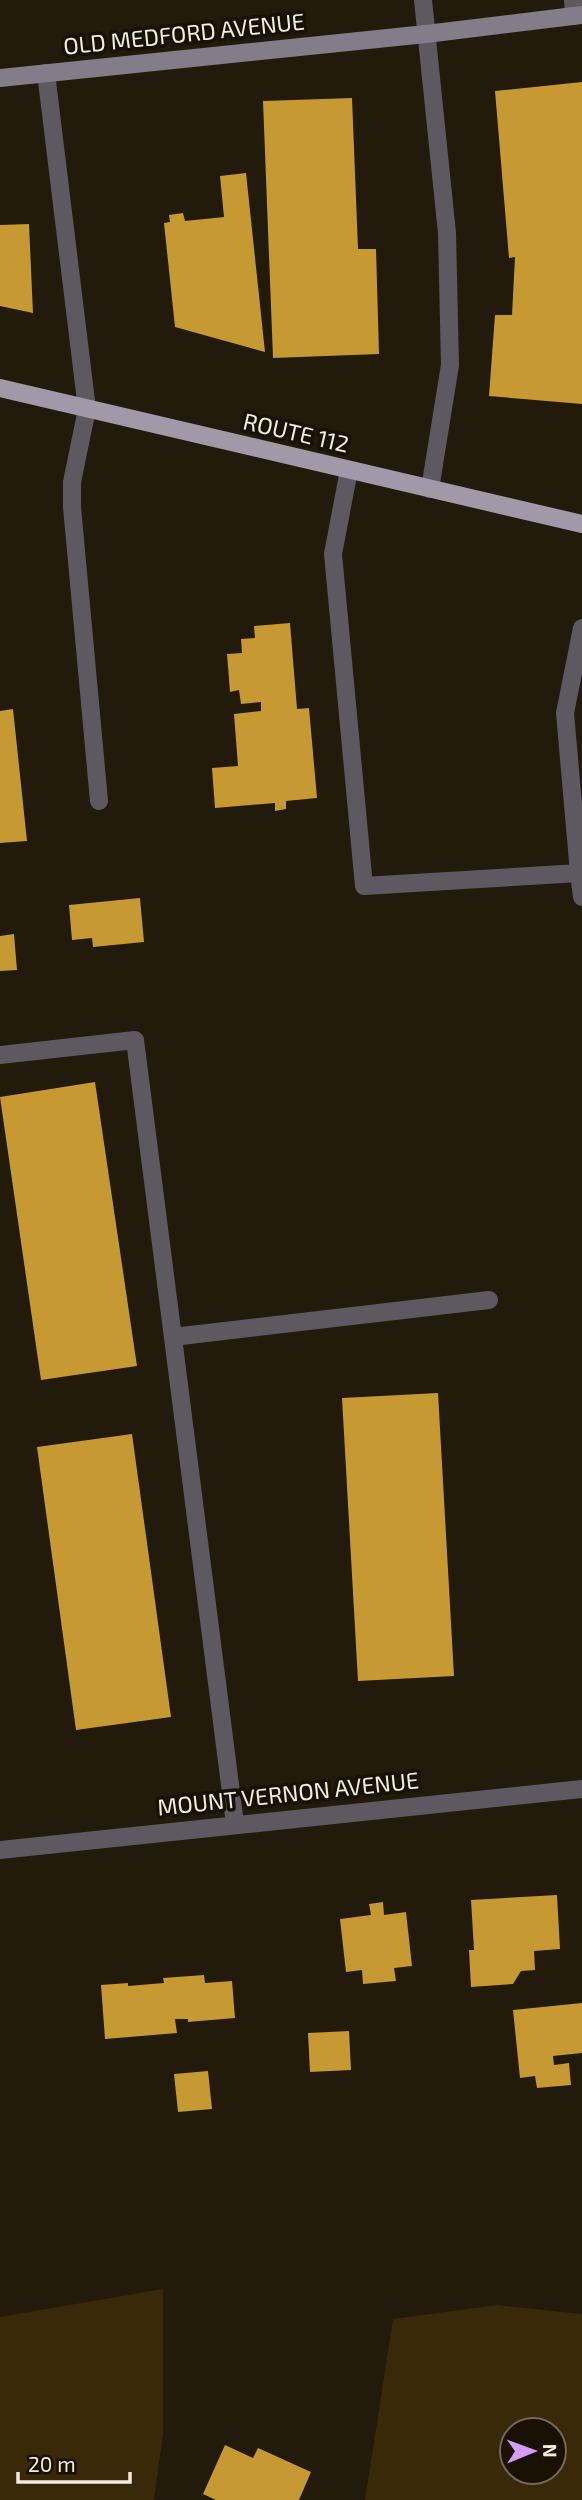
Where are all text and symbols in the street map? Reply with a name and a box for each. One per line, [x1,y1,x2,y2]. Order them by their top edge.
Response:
street label: OLD MEDFORD AVENUE [62,6,306,60]
street label: ROUTE 112 [241,406,352,458]
street label: MOUNT VERNON AVENUE [156,1765,420,1821]
north arrow [498,2416,568,2486]
scale bar [18,2440,130,2484]
text: N [539,2444,562,2458]
text: 20 m [28,2451,76,2476]

